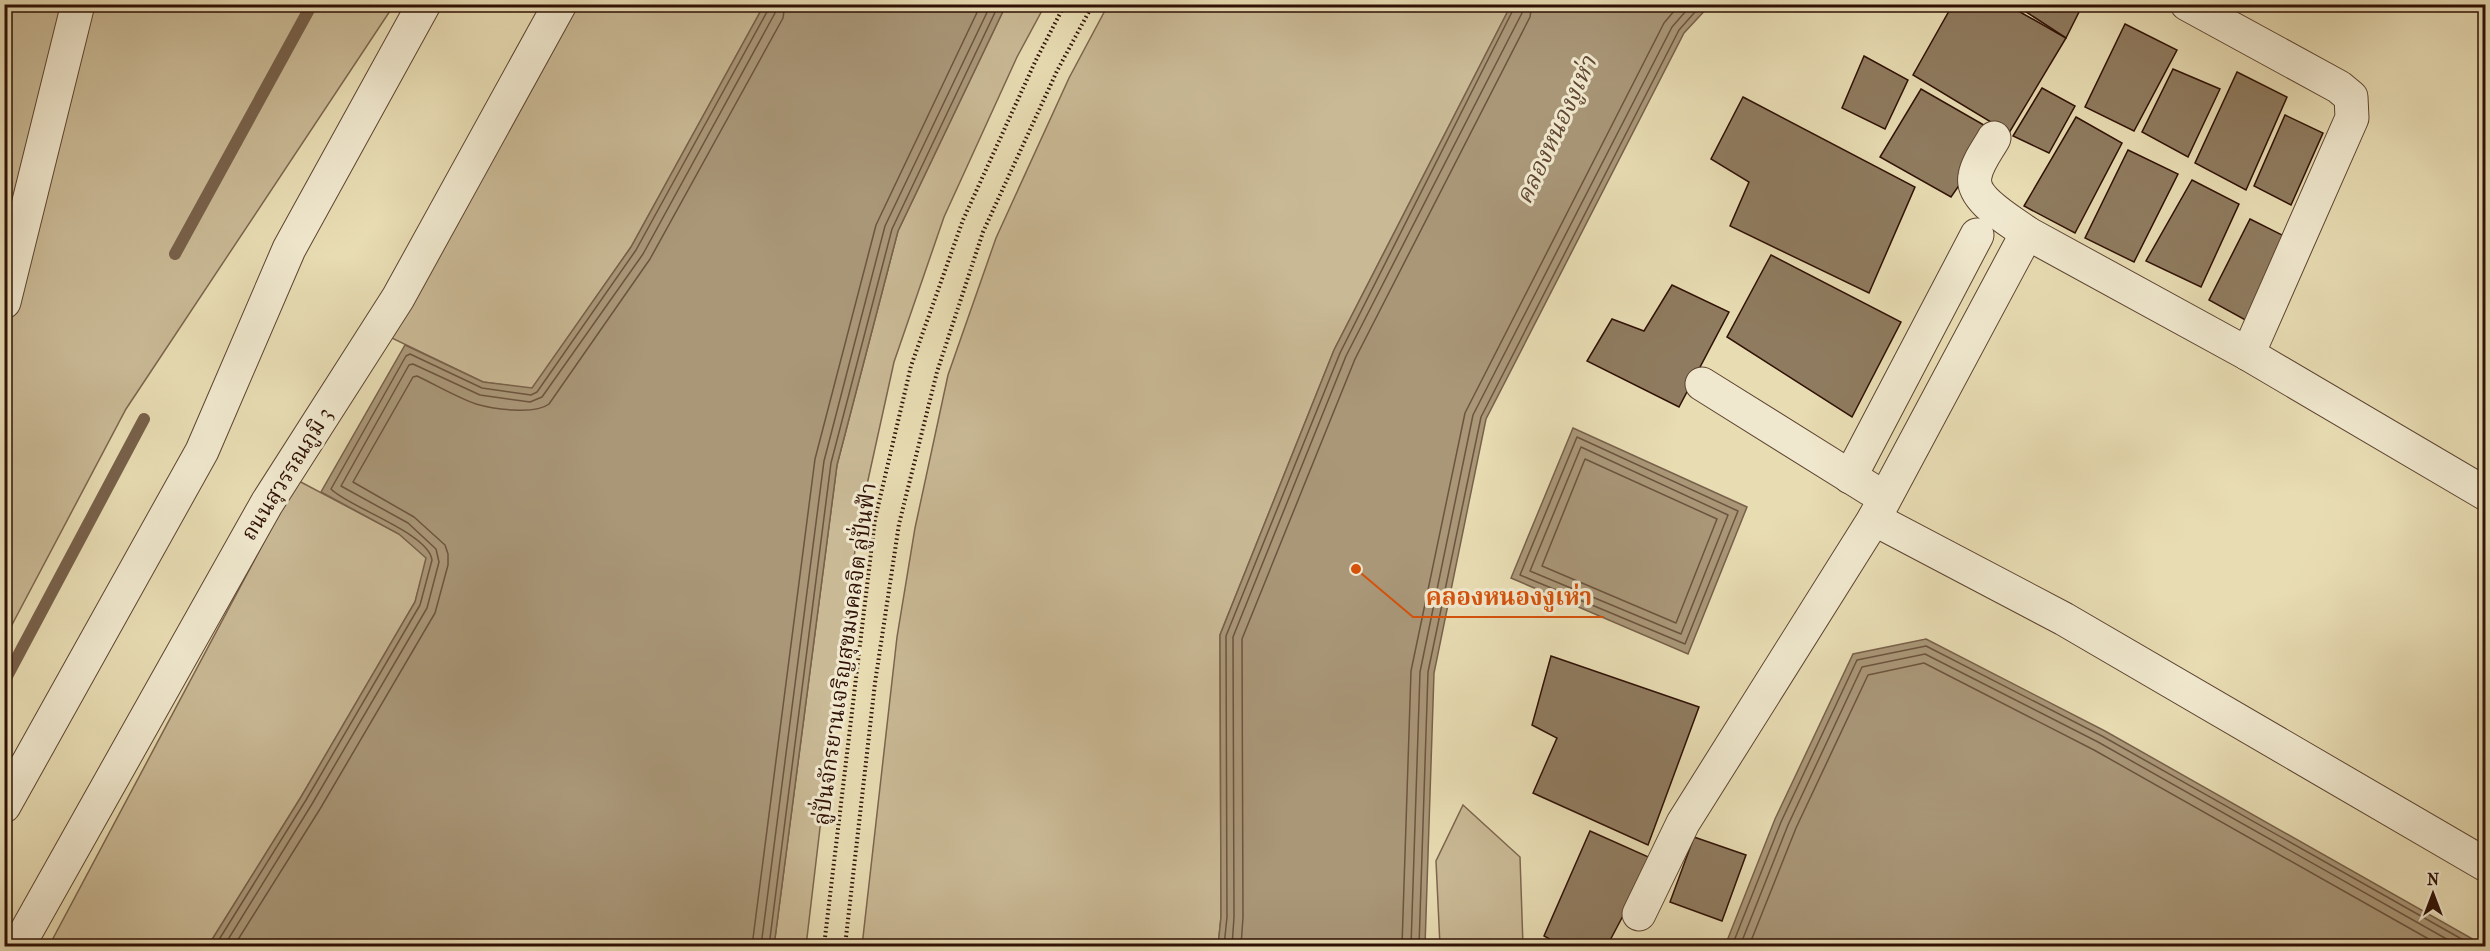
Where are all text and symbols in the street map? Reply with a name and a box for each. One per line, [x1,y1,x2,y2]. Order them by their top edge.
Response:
water label: คลองหนองงูเห่า [1510,51,1605,209]
street label: ถนนสุวรรณภูมิ 3 [236,403,339,546]
street label: ลู่ปั่นจักรยานเจริญสุขมงคลจิต ลู่ปั่นฟ้า [804,481,883,827]
callout: คลองหนองงูเห่า [1413,575,1604,617]
text: คลองหนองงูเห่า [1426,583,1592,612]
north arrow [2403,864,2463,924]
text: N [2427,870,2440,889]

